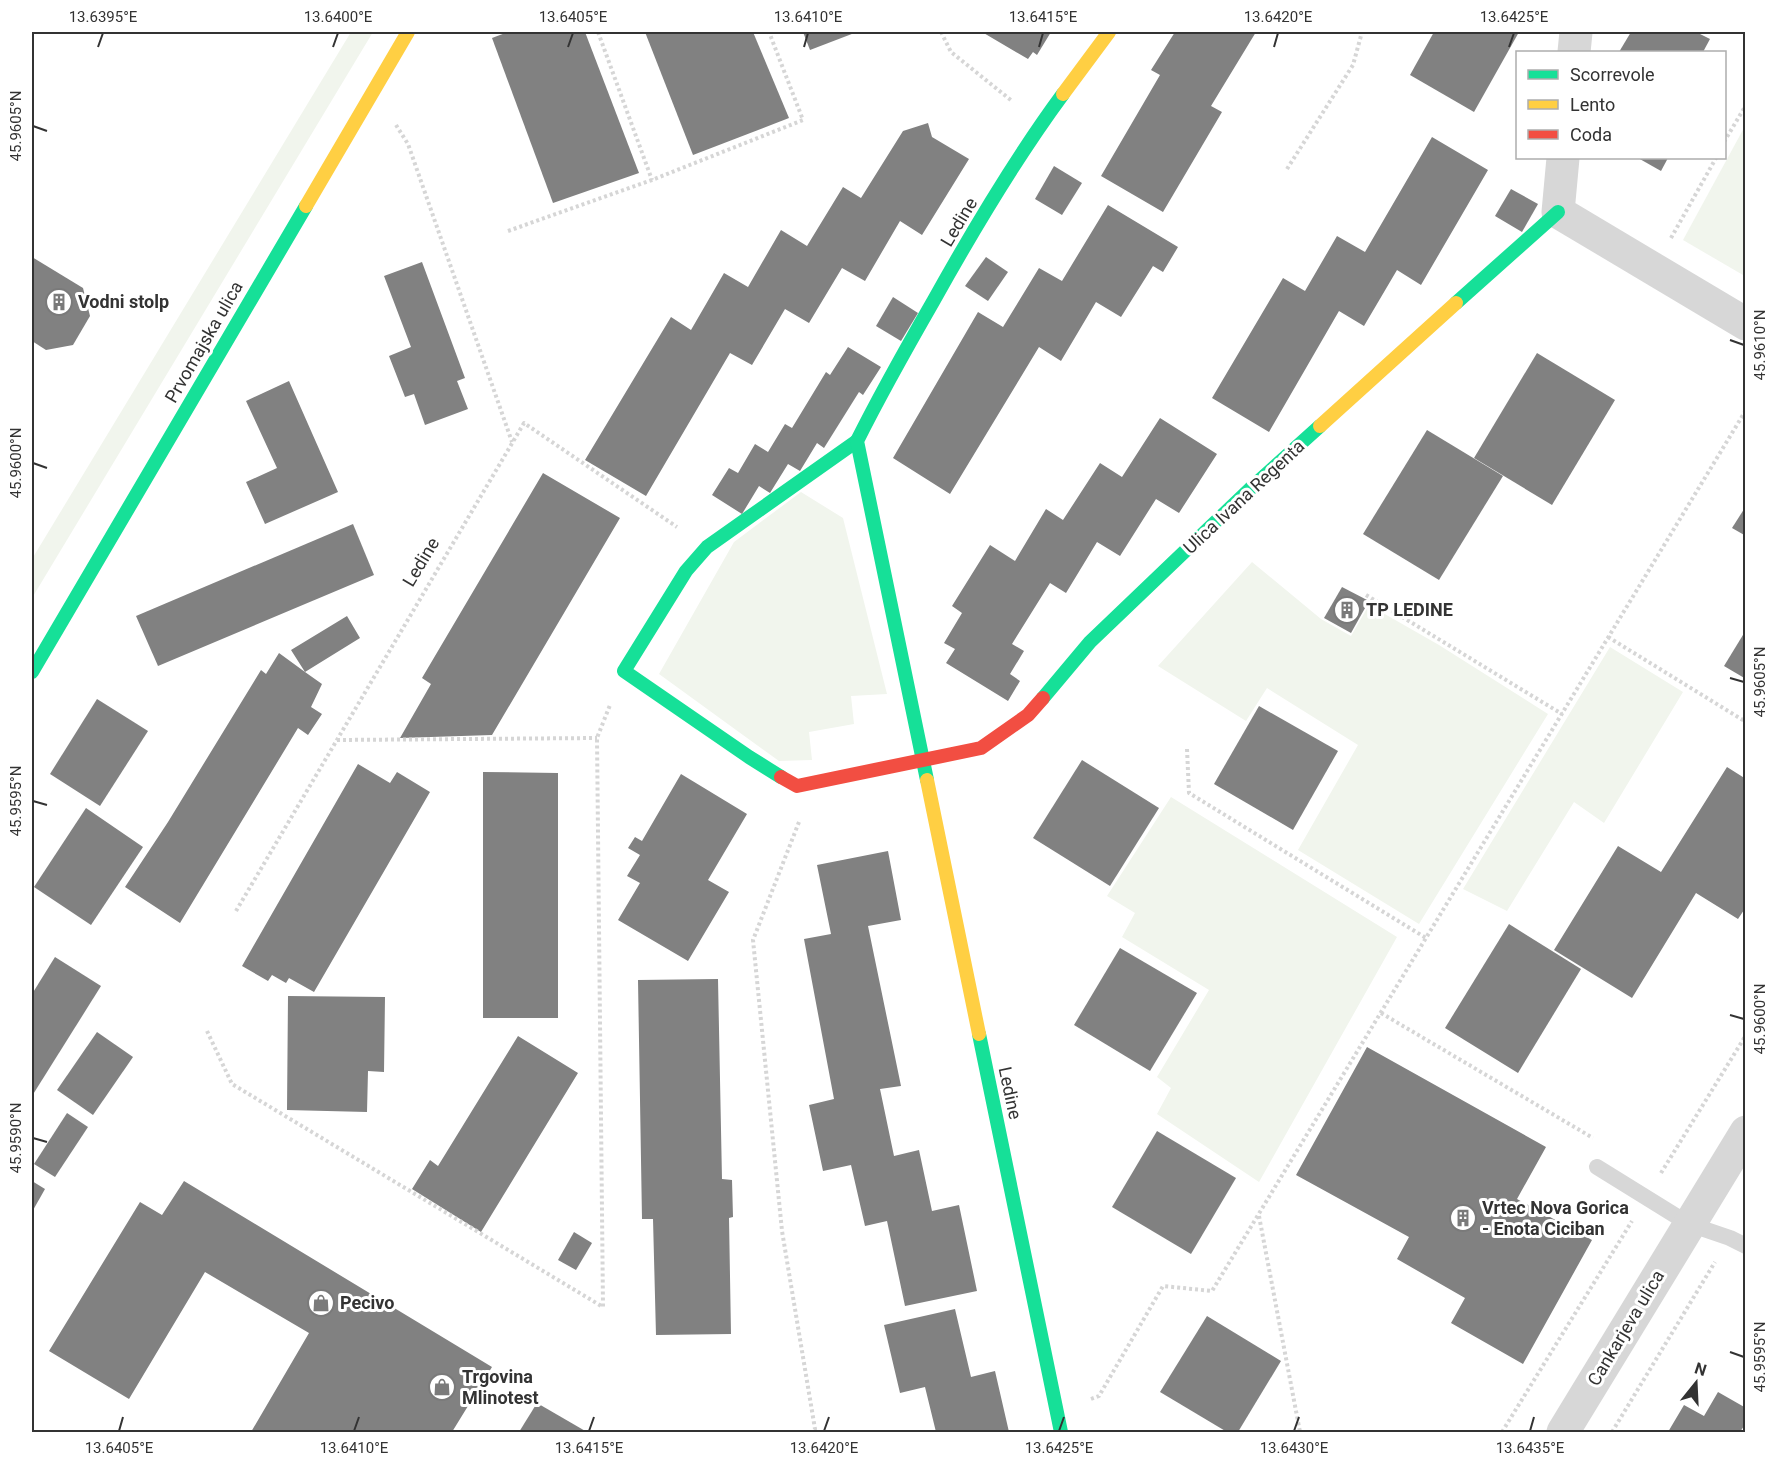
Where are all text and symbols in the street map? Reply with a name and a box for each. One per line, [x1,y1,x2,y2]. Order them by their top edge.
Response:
text: 13.6395°E [69,8,138,26]
text: 13.6400°E [304,8,373,26]
text: 13.6405°E [539,8,608,26]
text: 13.6410°E [774,8,843,26]
text: 13.6415°E [1009,8,1078,26]
text: 13.6420°E [1244,8,1313,26]
text: 13.6425°E [1480,8,1549,26]
legend [1516,51,1726,159]
text: Scorrevole [1570,64,1655,85]
text: 45.9605°N [7,91,25,161]
text: Lento [1570,94,1615,115]
text: Coda [1570,124,1612,145]
street label: Ledine [936,194,981,250]
street label: Prvomajska ulica [160,277,247,406]
building icon: Vodni stolp [44,287,74,317]
place label: Vodni stolp [78,291,169,312]
text: 45.9610°N [1751,310,1769,380]
text: 45.9600°N [7,428,25,498]
street label: Ulica Ivana Regenta [1179,435,1308,558]
street label: Ledine [398,534,443,590]
building icon: TP LEDINE [1332,595,1362,625]
place label: TP LEDINE [1366,599,1453,620]
text: 45.9605°N [1751,647,1769,717]
text: 45.9595°N [7,766,25,836]
text: 45.9600°N [1751,984,1769,1054]
street label: Ledine [995,1065,1026,1121]
text: 45.9590°N [7,1103,25,1173]
place label: Vrtec Nova Gorica - Enota Ciciban [1482,1197,1629,1239]
building icon: Vrtec Nova Gorica - Enota Ciciban [1448,1203,1478,1233]
street label: Cankarjeva ulica [1583,1266,1668,1389]
shop icon: Pecivo [306,1288,336,1318]
place label: Pecivo [340,1292,395,1313]
text: 45.9595°N [1751,1322,1769,1392]
north arrow [1666,1353,1726,1413]
text: N [1692,1358,1709,1380]
place label: Trgovina Mlinotest [462,1366,539,1408]
shop icon: Trgovina Mlinotest [427,1372,457,1402]
text: 13.6405°E [85,1439,154,1457]
text: 13.6410°E [320,1439,389,1457]
text: 13.6415°E [555,1439,624,1457]
text: 13.6420°E [790,1439,859,1457]
text: 13.6425°E [1025,1439,1094,1457]
text: 13.6430°E [1260,1439,1329,1457]
text: 13.6435°E [1496,1439,1565,1457]

